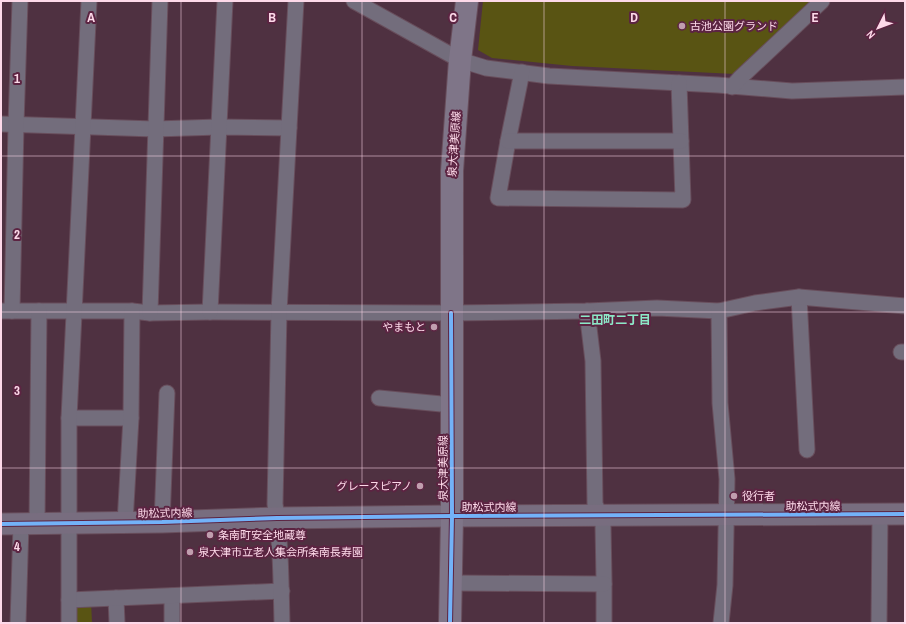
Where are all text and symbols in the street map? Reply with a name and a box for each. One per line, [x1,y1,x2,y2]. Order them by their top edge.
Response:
north arrow [858,8,898,48]
text: A [87,9,95,26]
text: B [268,9,276,26]
text: C [449,9,457,26]
text: D [630,9,638,26]
text: E [811,9,819,26]
place label: 古池公園グランド [690,19,778,33]
marker: 古池公園グランド [677,21,687,31]
text: N [863,28,878,42]
text: 1 [14,70,20,87]
street label: 泉大津美原線 [445,111,463,177]
text: 2 [14,226,20,243]
district label: 二田町二丁目 [579,312,651,328]
place label: やまもと [382,320,426,334]
marker: やまもと [429,322,439,332]
text: 3 [14,382,20,399]
street label: 泉大津美原線 [436,435,450,501]
place label: グレースピアノ [337,479,412,493]
marker: グレースピアノ [415,481,425,491]
place label: 役行者 [742,489,775,503]
marker: 役行者 [729,491,739,501]
street label: 助松式内線 [786,499,841,513]
street label: 助松式内線 [462,500,517,514]
street label: 助松式内線 [137,506,193,520]
place label: 条南町安全地蔵尊 [218,528,306,542]
marker: 条南町安全地蔵尊 [205,530,215,540]
text: 4 [14,538,20,555]
place label: 泉大津市立老人集会所条南長寿園 [198,545,363,559]
marker: 泉大津市立老人集会所条南長寿園 [185,547,195,557]

